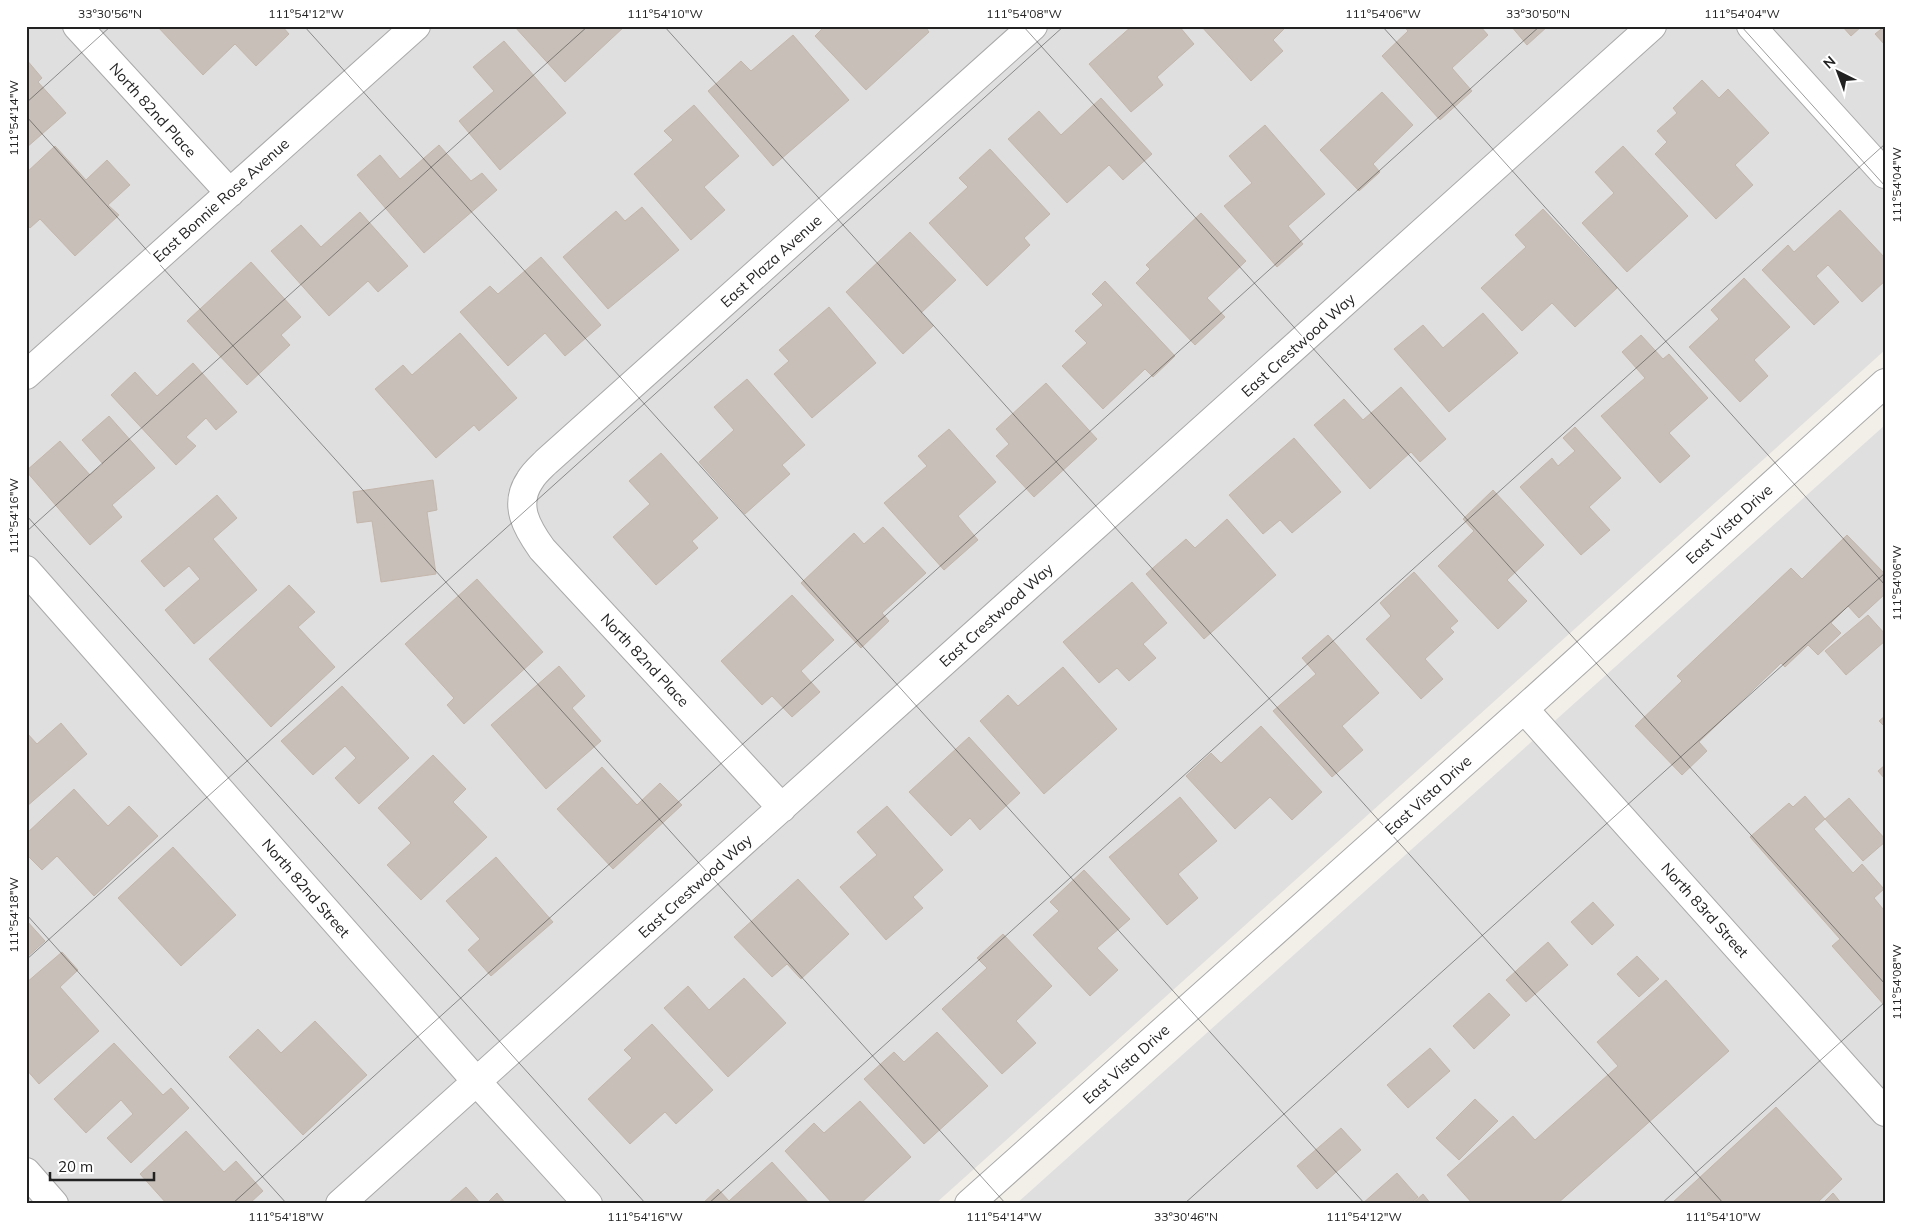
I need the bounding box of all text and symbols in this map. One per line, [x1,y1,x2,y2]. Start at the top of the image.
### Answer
text: 33°30'56"N [78,6,142,21]
text: 111°54'12"W [268,6,344,21]
text: 111°54'10"W [627,6,703,21]
text: 111°54'08"W [986,6,1062,21]
text: 111°54'06"W [1345,6,1421,21]
text: 33°30'50"N [1506,6,1570,21]
text: 111°54'04"W [1704,6,1780,21]
north arrow [1814,48,1864,98]
text: N [1819,52,1839,73]
street label: North 82nd Place [105,59,201,161]
text: 111°54'14"W [6,80,21,156]
street label: East Bonnie Rose Avenue [149,134,293,266]
text: 111°54'04"W [1889,147,1904,223]
street label: East Plaza Avenue [717,211,825,311]
street label: East Crestwood Way [1237,289,1359,401]
text: 111°54'16"W [6,478,21,554]
street label: East Vista Drive [1682,480,1776,568]
text: 111°54'06"W [1889,545,1904,621]
street label: East Crestwood Way [935,559,1057,671]
street label: North 82nd Place [597,609,693,711]
street label: East Vista Drive [1381,751,1475,839]
street label: East Crestwood Way [634,830,756,942]
street label: North 82nd Street [258,835,354,941]
street label: North 83rd Street [1657,859,1753,961]
text: 111°54'18"W [6,877,21,953]
text: 111°54'08"W [1889,944,1904,1020]
street label: East Vista Drive [1079,1020,1173,1108]
scale bar [50,1150,154,1182]
text: 20 m [58,1157,93,1176]
text: 111°54'18"W [248,1209,324,1224]
text: 111°54'16"W [607,1209,683,1224]
text: 111°54'14"W [966,1209,1042,1224]
text: 33°30'46"N [1154,1209,1218,1224]
text: 111°54'12"W [1326,1209,1402,1224]
text: 111°54'10"W [1685,1209,1761,1224]

